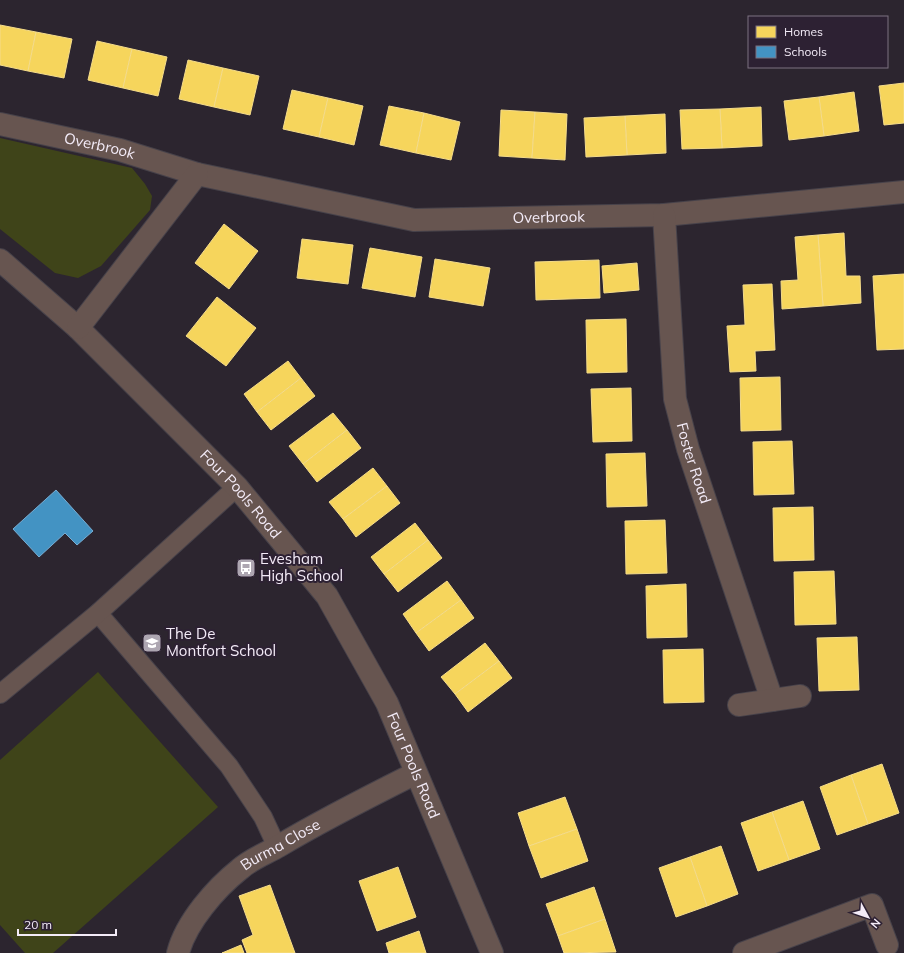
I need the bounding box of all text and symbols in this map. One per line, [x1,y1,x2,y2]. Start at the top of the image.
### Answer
legend [748,16,888,68]
text: Homes [784,24,823,39]
text: Schools [784,44,827,59]
street label: Overbrook [62,128,138,163]
street label: Overbrook [512,207,585,227]
street label: Foster Road [673,421,716,506]
street label: Four Pools Road [196,445,286,542]
place label: Evesham High School [260,549,343,585]
bus stop icon: Evesham High School [235,557,257,579]
place label: The De Montfort School [166,624,276,660]
school or university icon: The De Montfort School [141,632,163,654]
street label: Four Pools Road [383,709,444,821]
street label: Burma Close [236,814,323,874]
north arrow [848,897,888,937]
scale bar [18,911,116,937]
text: N [868,916,884,931]
text: 20 m [24,917,52,932]

